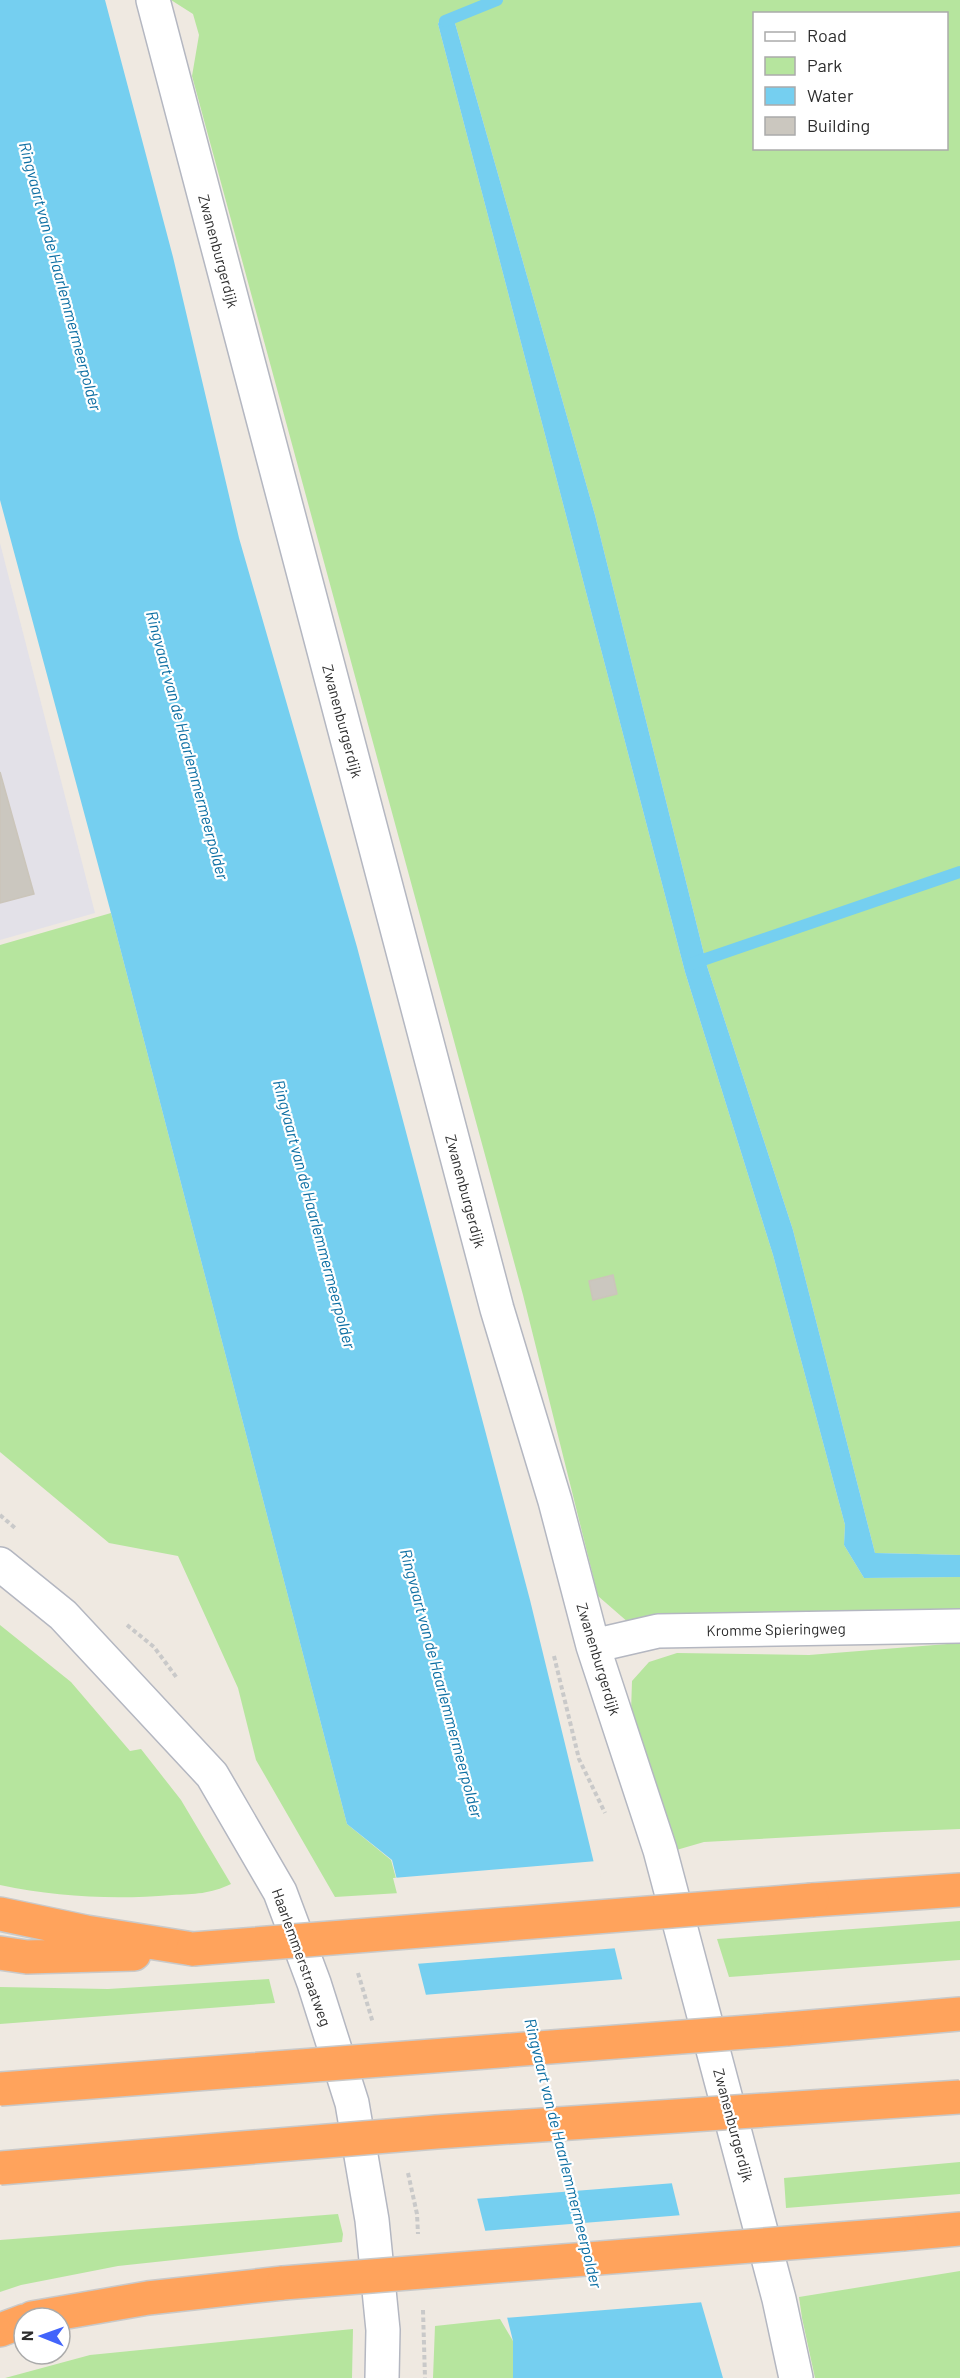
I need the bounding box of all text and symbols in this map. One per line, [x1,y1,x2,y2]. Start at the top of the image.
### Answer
legend [753,12,948,150]
text: Road [807,24,847,46]
text: Park [807,54,842,76]
text: Water [807,84,854,106]
text: Building [807,114,870,136]
water label: Ringvaart van de Haarlemmermeerpolder [16,140,106,414]
street label: Zwanenburgerdijk [195,192,243,310]
water label: Ringvaart van de Haarlemmermeerpolder [143,609,233,883]
street label: Zwanenburgerdijk [319,662,367,780]
water label: Ringvaart van de Haarlemmermeerpolder [270,1078,360,1352]
street label: Zwanenburgerdijk [442,1132,490,1250]
water label: Ringvaart van de Haarlemmermeerpolder [397,1547,487,1821]
street label: Zwanenburgerdijk [573,1601,625,1718]
street label: Kromme Spieringweg [706,1619,846,1639]
street label: Haarlemmerstraatweg [269,1886,335,2028]
water label: Ringvaart van de Haarlemmermeerpolder [521,2016,607,2291]
street label: Zwanenburgerdijk [710,2066,758,2184]
north arrow [12,2306,72,2366]
text: N [17,2330,36,2341]

